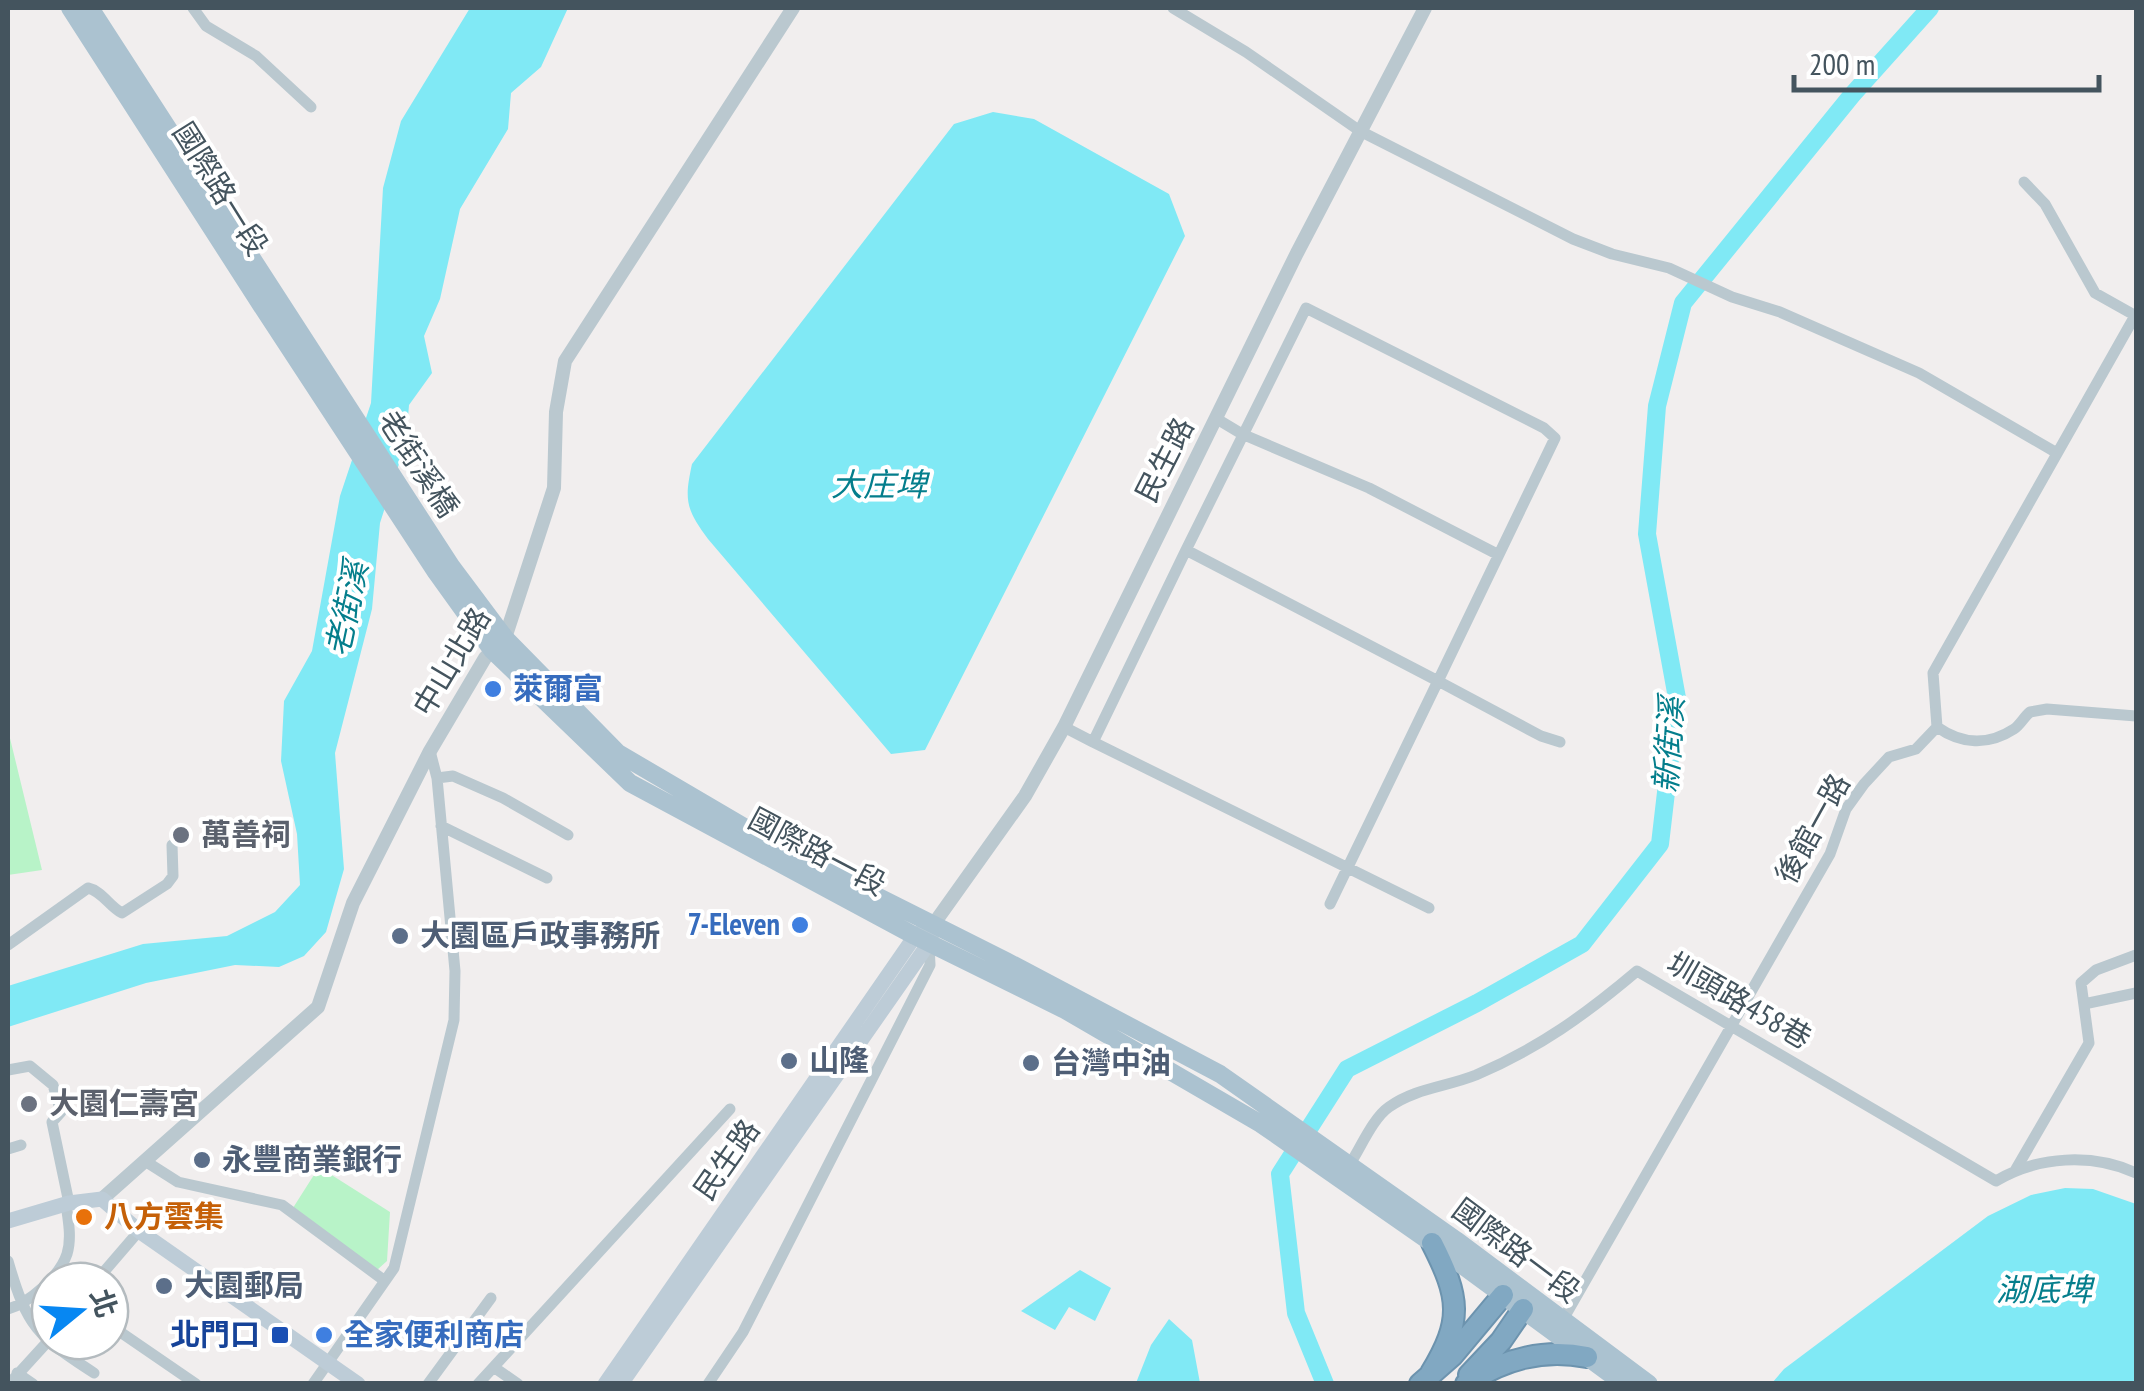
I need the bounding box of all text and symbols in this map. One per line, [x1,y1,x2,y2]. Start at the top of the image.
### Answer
scale bar [1794,30,2099,92]
text: 200 m [1809,44,1875,83]
street label: 國際路一段 [165,114,278,262]
street label: 老街溪橋 [370,402,468,524]
street label: 民生路 [1126,410,1201,508]
water label: 大庄埤 [831,463,931,505]
water label: 老街溪 [315,554,377,660]
street label: 中山北路 [403,600,498,723]
place label: 萊爾富 [513,668,603,707]
marker: 萊爾富 [482,678,504,700]
water label: 新街溪 [1644,692,1693,794]
street label: 後館一路 [1766,766,1858,890]
street label: 國際路一段 [742,798,893,903]
place label: 萬善祠 [201,814,291,853]
marker: 萬善祠 [170,824,192,846]
place label: 7-Eleven [687,904,780,943]
marker: 7-Eleven [789,914,811,936]
place label: 大園區戶政事務所 [420,915,660,954]
marker: 大園區戶政事務所 [389,925,411,947]
street label: 圳頭路458巷 [1661,943,1819,1057]
place label: 山隆 [809,1040,869,1079]
place label: 台灣中油 [1051,1042,1171,1081]
marker: 山隆 [778,1050,800,1072]
marker: 台灣中油 [1020,1052,1042,1074]
place label: 大園仁壽宮 [49,1083,199,1122]
marker: 大園仁壽宮 [18,1093,40,1115]
street label: 民生路 [684,1111,768,1207]
place label: 永豐商業銀行 [222,1139,402,1178]
marker: 永豐商業銀行 [191,1149,213,1171]
street label: 國際路一段 [1445,1189,1589,1311]
place label: 八方雲集 [104,1196,224,1235]
marker: 八方雲集 [73,1206,95,1228]
north arrow [30,1261,130,1361]
place label: 大園郵局 [184,1265,304,1304]
water label: 湖底埤 [1996,1268,2096,1310]
marker: 大園郵局 [153,1275,175,1297]
text: 北 [82,1284,126,1322]
place label: 北門口 [170,1314,260,1353]
place label: 全家便利商店 [344,1314,524,1353]
marker: 北門口 [269,1324,291,1346]
marker: 全家便利商店 [313,1324,335,1346]

